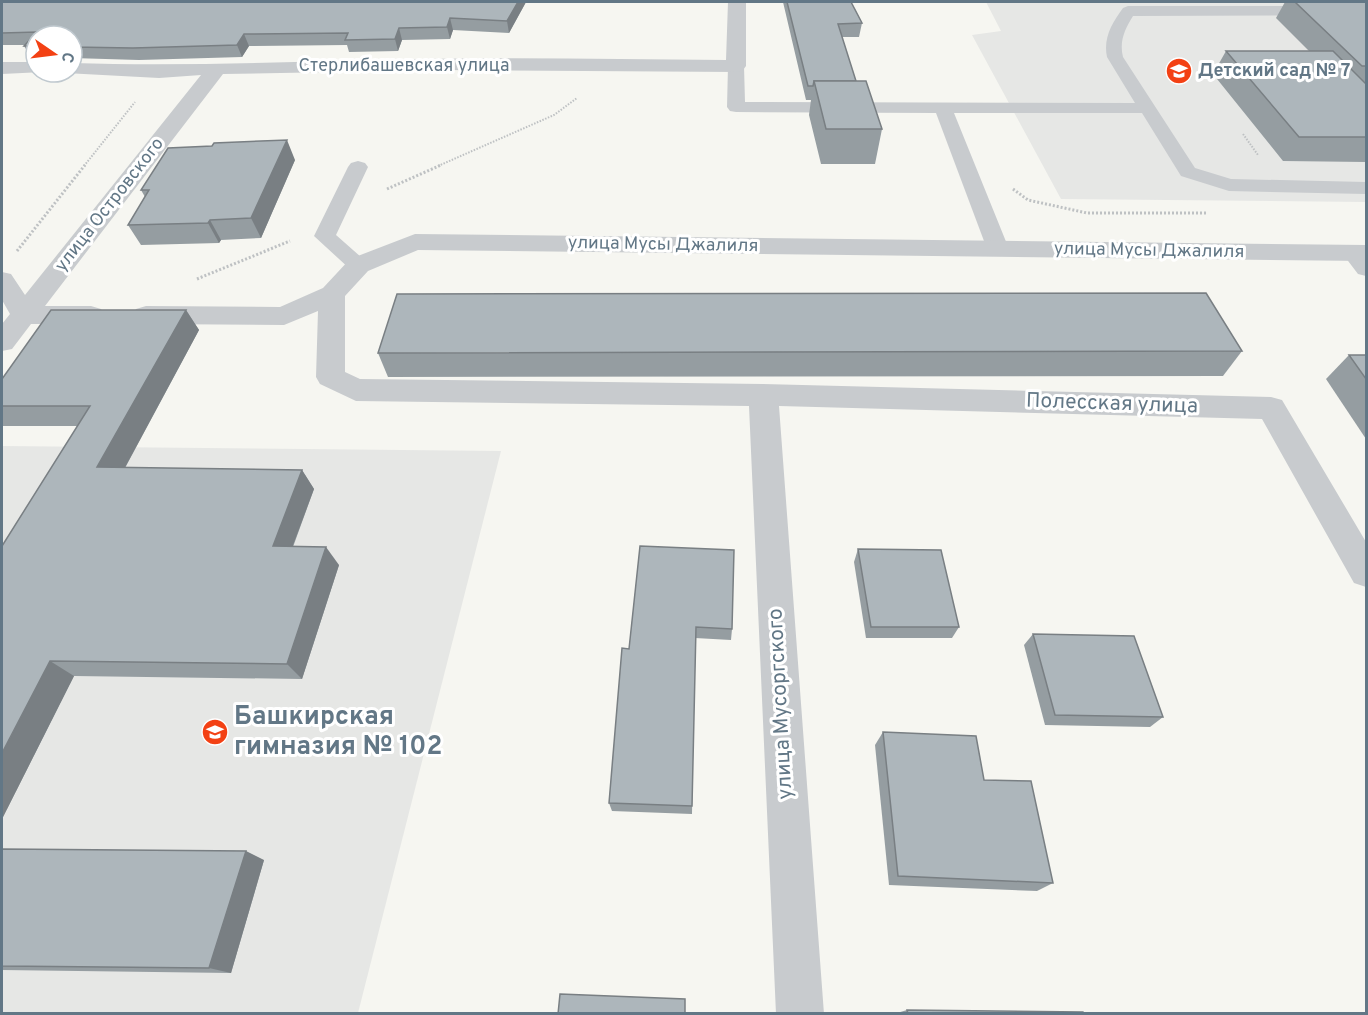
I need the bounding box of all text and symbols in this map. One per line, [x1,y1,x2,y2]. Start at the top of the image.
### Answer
north arrow [24,24,84,84]
text: С [56,50,78,65]
street label: Стерлибашевская улица [298,55,510,78]
school or university icon: Детский сад № 7 [1164,56,1194,86]
place label: Детский сад № 7 [1198,60,1351,83]
street label: улица Островского [50,133,170,277]
street label: улица Мусы Джалиля [568,232,758,258]
street label: улица Мусы Джалиля [1054,238,1244,264]
street label: Полесская улица [1026,388,1198,420]
street label: улица Мусоргского [763,608,799,800]
place label: Башкирская гимназия № 102 [234,701,442,764]
school or university icon: Башкирская гимназия № 102 [200,717,230,747]

